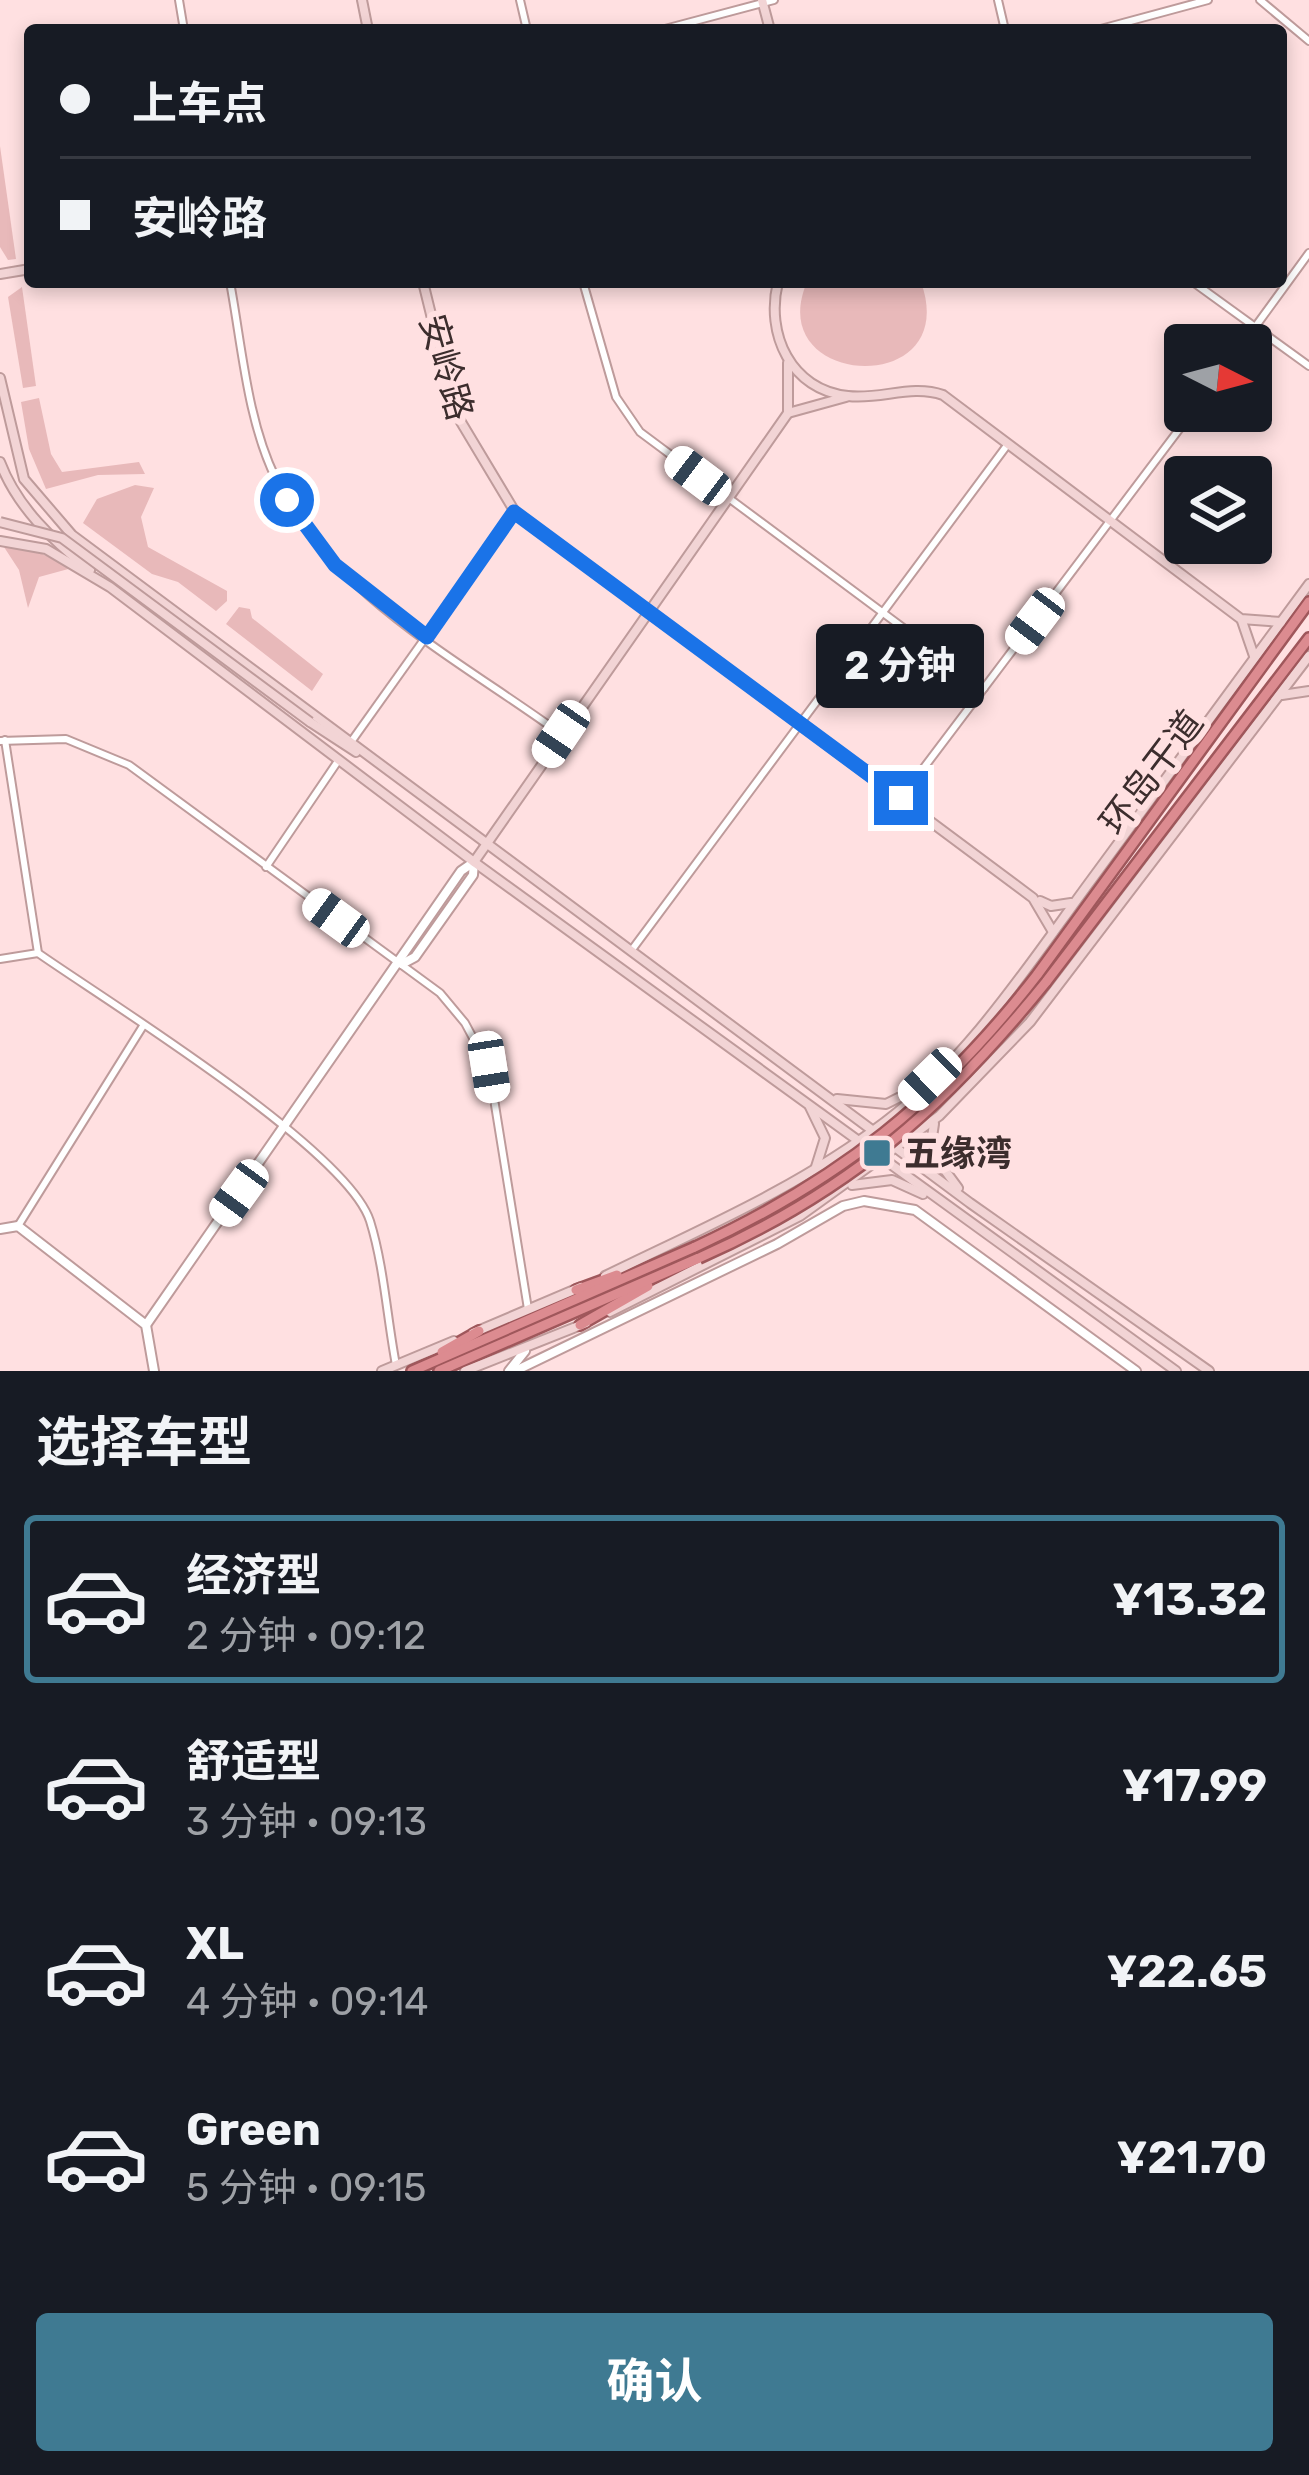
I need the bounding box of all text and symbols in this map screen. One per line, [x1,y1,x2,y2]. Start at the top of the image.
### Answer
text: 上车点 [132,77,267,130]
text: 安岭路 [132,192,267,245]
street label: 安岭路 [411,309,482,425]
north arrow [1164,324,1272,432]
map controls [1164,324,1272,564]
car [658,440,738,512]
button: layers [1164,456,1272,564]
route start [260,473,314,527]
car [999,581,1071,661]
callout: 2 分钟 [817,624,985,708]
text: 2 分钟 [844,643,956,689]
car [526,694,596,774]
street label: 环岛干道 [1091,702,1212,843]
route end [874,771,928,825]
car [296,882,376,954]
car [466,1029,512,1105]
car [892,1041,968,1117]
place label: 五缘湾 [904,1132,1012,1175]
marker: 五缘湾 [861,1137,893,1169]
car [203,1153,275,1233]
text: 选择车型 [36,1411,252,1475]
icon: car [42,1545,150,1653]
text: 经济型 [186,1549,321,1602]
text: ¥13.32 [1112,1573,1267,1626]
text: 2 分钟 · 09:12 [186,1613,426,1659]
icon: car [42,1731,150,1839]
text: 舒适型 [186,1735,321,1788]
text: ¥17.99 [1122,1759,1267,1812]
text: 3 分钟 · 09:13 [186,1799,427,1845]
icon: car [42,1917,150,2025]
text: XL [186,1917,244,1970]
text: ¥22.65 [1107,1945,1267,1998]
text: 4 分钟 · 09:14 [186,1979,429,2025]
icon: car [42,2103,150,2211]
text: Green [186,2103,321,2156]
text: ¥21.70 [1117,2131,1267,2184]
text: 5 分钟 · 09:15 [186,2165,426,2211]
button: 确认 [36,2313,1273,2451]

